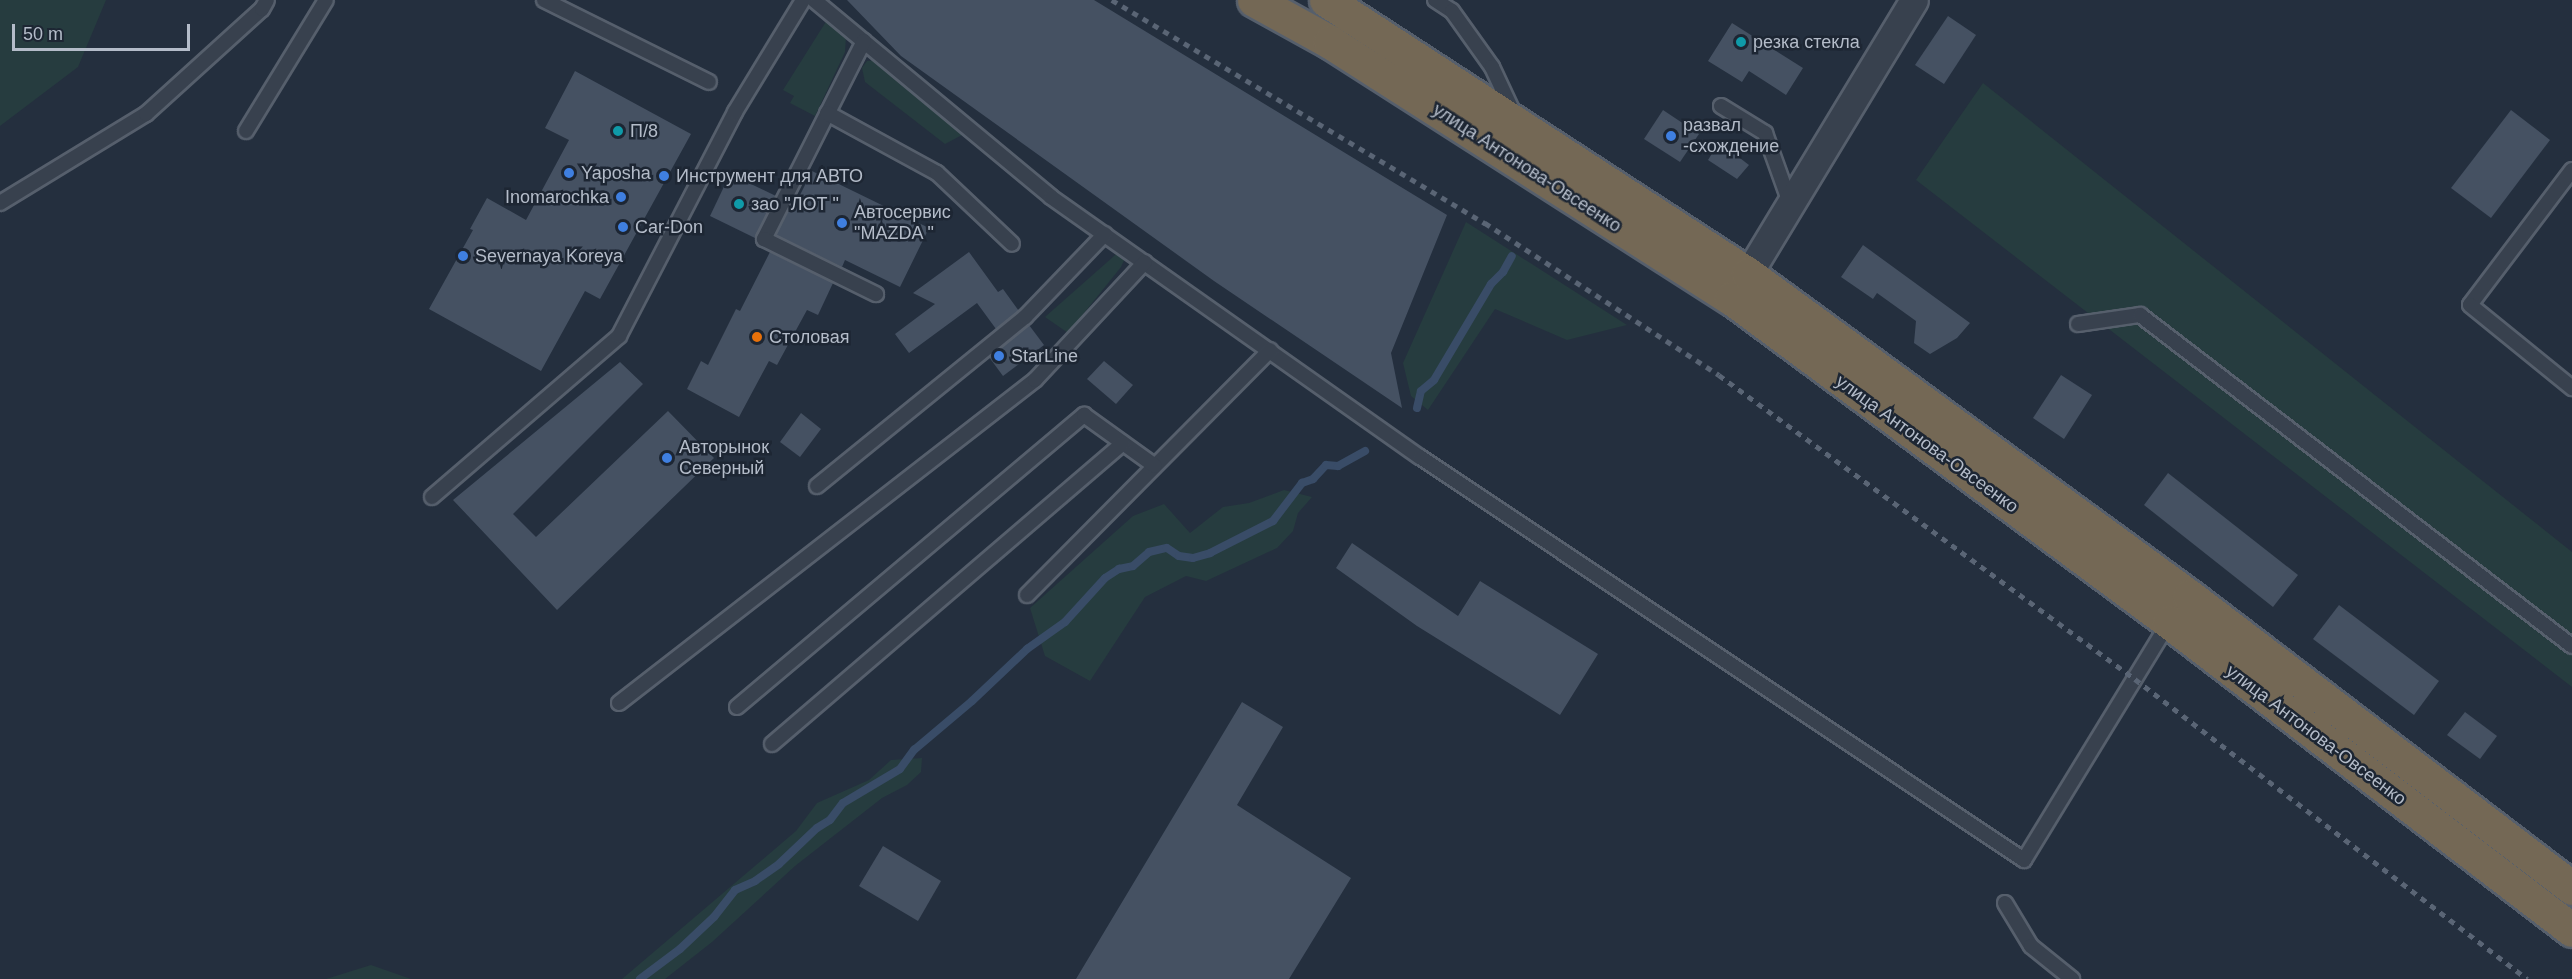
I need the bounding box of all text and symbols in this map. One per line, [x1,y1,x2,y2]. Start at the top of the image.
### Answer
scale bar [15,12,194,50]
text: 50 m [23,24,63,44]
place label: резка стекла [1753,31,1860,53]
marker: резка стекла [1734,35,1748,49]
street label: улица Антонова-Овсеенко [1429,99,1625,237]
place label: развал -схождение [1683,115,1779,158]
place label: П/8 [630,120,658,142]
marker: П/8 [611,124,625,138]
marker: развал -схождение [1664,129,1678,143]
place label: Yaposha [581,162,651,184]
place label: Инструмент для АВТО [676,165,863,187]
marker: Yaposha [562,166,576,180]
marker: Инструмент для АВТО [657,169,671,183]
place label: Inomarochka [505,186,609,208]
marker: Inomarochka [614,190,628,204]
place label: зао "ЛОТ " [751,193,839,215]
marker: зао "ЛОТ " [732,197,746,211]
place label: Автосервис "MAZDA " [854,202,951,244]
place label: Car-Don [635,216,703,238]
marker: Автосервис "MAZDA " [835,216,849,230]
marker: Car-Don [616,220,630,234]
place label: Severnaya Koreya [475,245,623,267]
marker: Severnaya Koreya [456,249,470,263]
place label: Столовая [769,326,849,348]
marker: Столовая [750,330,764,344]
place label: StarLine [1011,345,1078,367]
marker: StarLine [992,349,1006,363]
street label: улица Антонова-Овсеенко [1832,371,2022,517]
place label: Авторынок Северный [679,437,769,480]
marker: Авторынок Северный [660,451,674,465]
street label: улица Антонова-Овсеенко [2222,660,2410,810]

